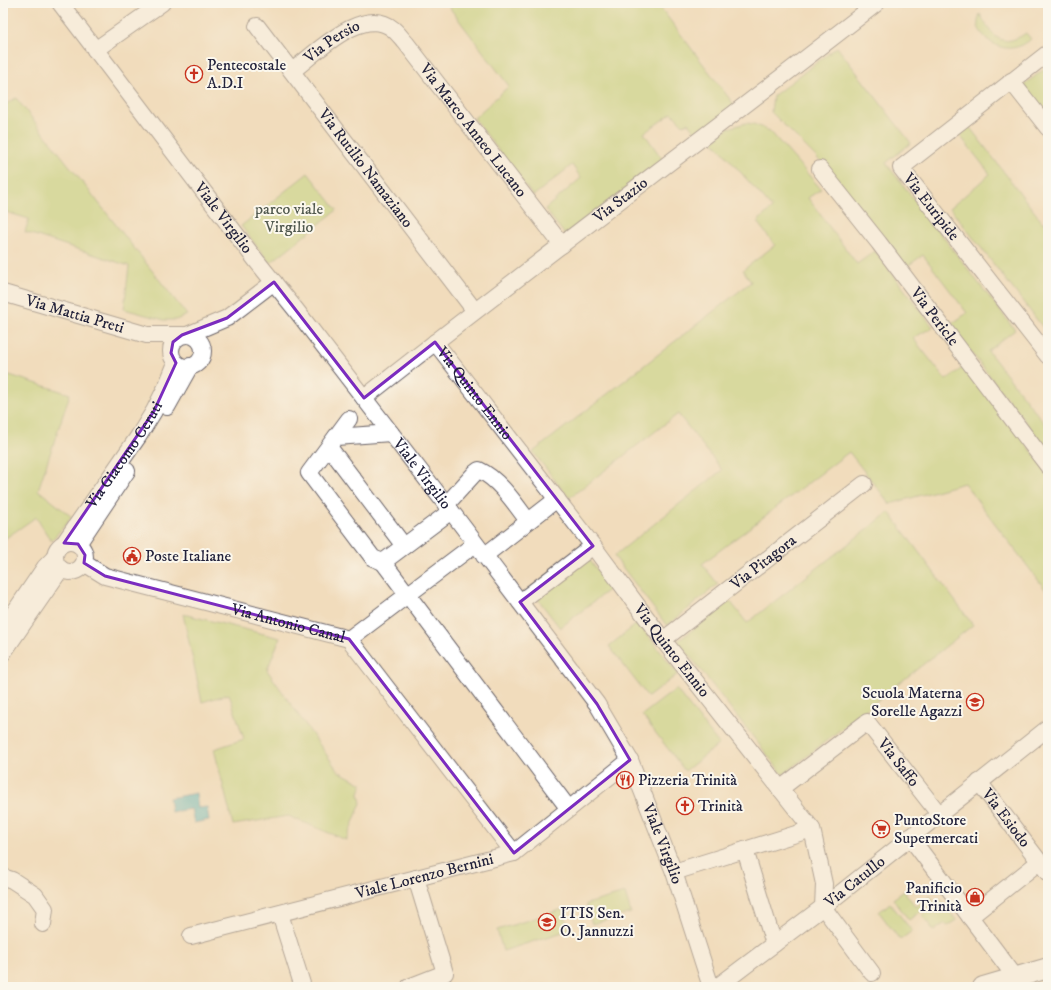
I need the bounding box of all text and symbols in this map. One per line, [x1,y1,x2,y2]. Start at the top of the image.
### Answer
street label: Via Persio [299,15,363,68]
place label: Pentecostale A.D.I [207,55,286,93]
street label: Via Marco Anneo Lucano [415,59,531,201]
church icon: Pentecostale A.D.I [184,64,204,84]
street label: Via Rutilio Namaziano [313,104,418,232]
street label: Via Euripide [898,168,964,245]
street label: Via Stazio [588,173,652,228]
street label: Viale Virgilio [189,177,257,258]
park label: parco viale Virgilio [254,199,323,237]
street label: Via Pericle [906,282,964,350]
street label: Via Mattia Preti [23,290,127,338]
street label: Via Quinto Ennio [432,342,517,444]
street label: Via Giacomo Ceruti [81,398,167,513]
street label: Viale Virgilio [388,433,456,513]
street label: Via Pitagora [726,530,800,595]
public building icon: Poste Italiane [122,546,142,566]
place label: Poste Italiane [145,546,232,566]
street label: Via Antonio Canal [228,599,348,648]
street label: Via Quinto Ennio [629,599,714,701]
place label: Scuola Materna Sorelle Agazzi [862,683,962,721]
school or university icon: Scuola Materna Sorelle Agazzi [965,692,985,712]
street label: Via Saffo [873,733,924,791]
restaurant icon: Pizzeria Trinità [615,770,635,790]
place label: Pizzeria Trinità [638,770,737,790]
street label: Via Esiodo [977,784,1035,851]
church icon: Trinità [675,796,695,816]
place label: Trinità [698,796,743,816]
street label: Viale Virgilio [638,800,687,887]
place label: PuntoStore Supermercati [894,810,978,848]
supermarket icon: PuntoStore Supermercati [871,819,891,839]
street label: Viale Lorenzo Bernini [352,849,496,904]
street label: Via Catullo [820,851,889,913]
place label: Panificio Trinità [906,878,962,916]
shop icon: Panificio Trinità [965,887,985,907]
place label: ITIS Sen. O. Jannuzzi [560,903,634,941]
school or university icon: ITIS Sen. O. Jannuzzi [537,912,557,932]

